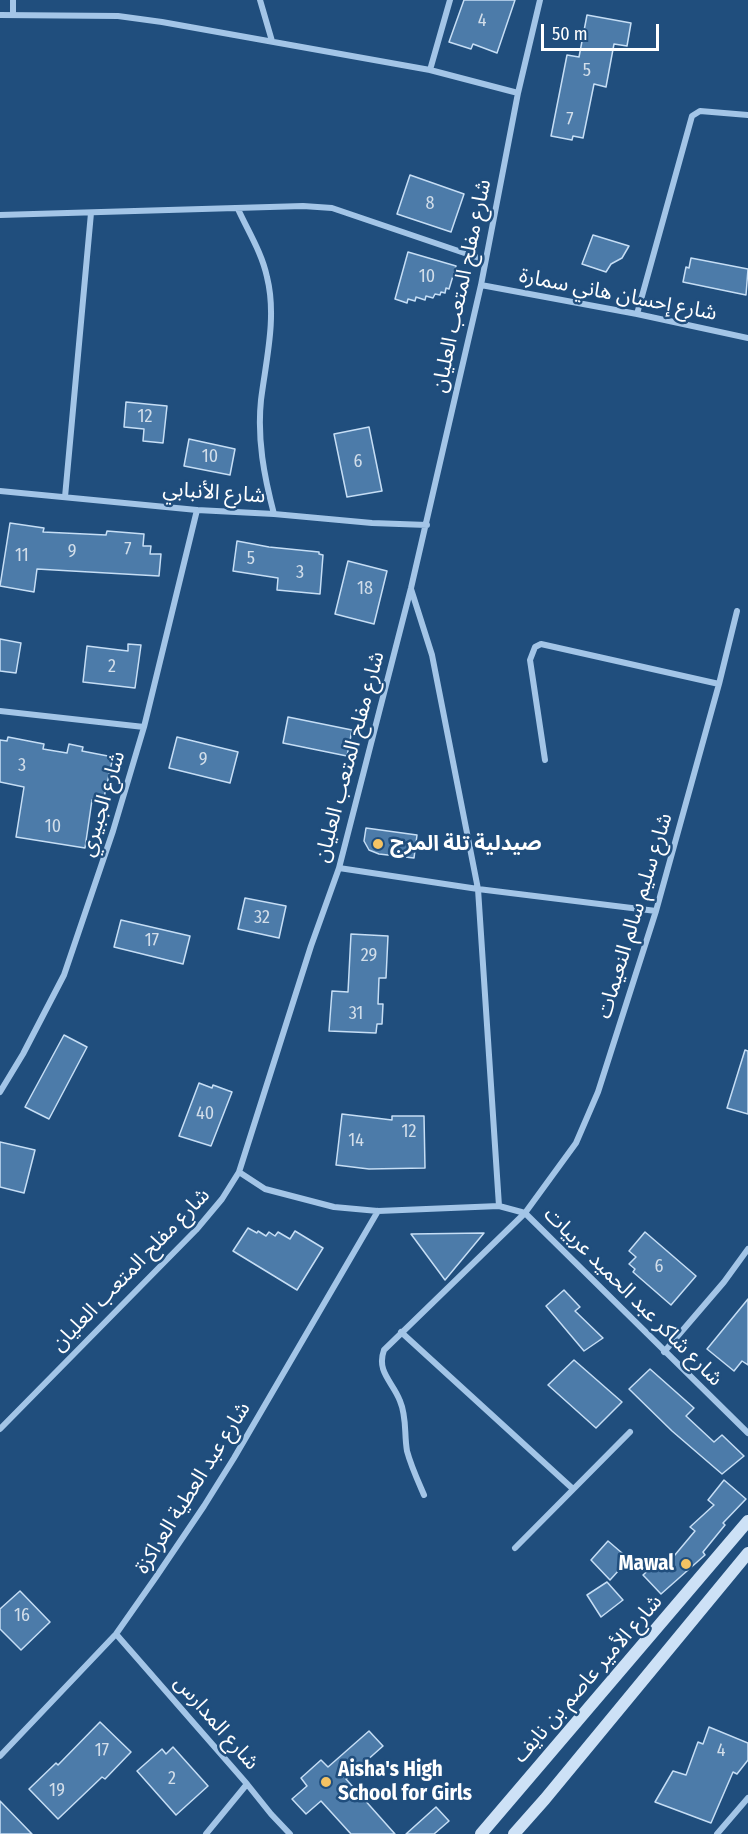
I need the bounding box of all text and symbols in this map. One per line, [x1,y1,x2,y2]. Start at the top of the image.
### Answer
house number: 4 [478,10,486,32]
scale bar [544,12,662,50]
text: 50 m [552,23,588,45]
house number: 5 [583,60,591,82]
house number: 7 [566,109,574,131]
street label: شارع مفلح المتعب العليان [427,177,497,395]
house number: 8 [426,193,434,215]
street label: شارع إحسان هاني سمارة [517,263,719,327]
house number: 10 [419,266,435,288]
house number: 12 [138,406,152,428]
house number: 10 [202,446,218,468]
house number: 6 [354,451,362,473]
street label: شارع الأنبابي [162,477,266,509]
house number: 7 [124,539,132,561]
house number: 9 [68,541,76,563]
house number: 11 [15,545,29,567]
house number: 5 [247,548,255,570]
house number: 3 [296,562,304,584]
house number: 18 [357,578,373,600]
street label: شارع مفلح المتعب العليان [310,649,390,865]
house number: 2 [108,656,116,678]
street label: شارع الجبيري [75,748,131,860]
house number: 9 [199,749,207,771]
house number: 3 [18,755,26,777]
street label: شارع سليم سالم النعيمات [592,810,678,1022]
house number: 10 [45,816,61,838]
place label: صيدلية تلة المرج [390,831,542,857]
marker: صيدلية تلة المرج [371,837,385,851]
house number: 32 [254,907,270,929]
house number: 17 [145,930,159,952]
house number: 29 [361,945,377,967]
house number: 31 [349,1003,363,1025]
house number: 40 [196,1103,214,1125]
house number: 12 [402,1121,416,1143]
house number: 14 [348,1130,364,1152]
street label: شارع مفلح المتعب العليان [46,1183,216,1357]
street label: شارع شاكر عبد الحميد عربيات [538,1202,728,1392]
house number: 6 [655,1256,663,1278]
street label: شارع عبد العطية العراكزة [130,1397,256,1579]
place label: Mawal [618,1551,674,1577]
marker: Mawal [679,1557,693,1571]
street label: شارع الأمير عاصم بن نايف [508,1590,668,1768]
house number: 16 [14,1605,30,1627]
street label: شارع المدارس [168,1671,264,1775]
house number: 17 [95,1740,109,1762]
house number: 4 [717,1740,725,1762]
place label: Aisha's High School for Girls [338,1757,472,1807]
house number: 2 [168,1768,176,1790]
marker: Aisha's High School for Girls [319,1775,333,1789]
house number: 19 [49,1780,65,1802]

